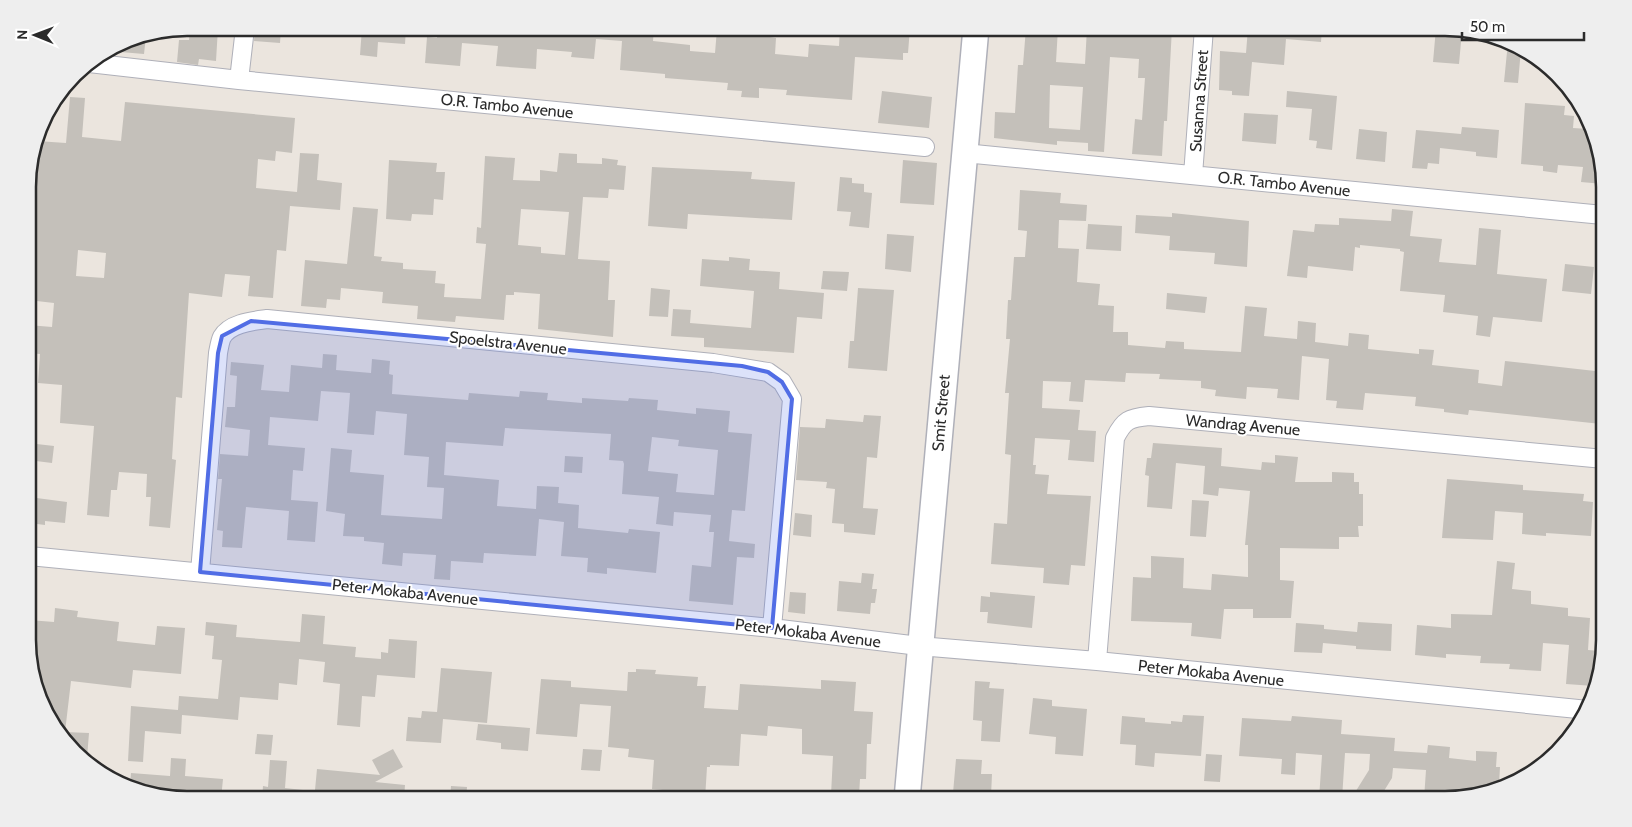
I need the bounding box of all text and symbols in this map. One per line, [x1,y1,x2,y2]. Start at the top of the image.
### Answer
north arrow [10,10,60,60]
scale bar [1462,10,1584,42]
text: 50 m [1470,18,1505,36]
text: N [13,30,31,40]
street label: Susanna Street [1186,49,1212,153]
street label: O.R. Tambo Avenue [440,90,574,122]
street label: O.R. Tambo Avenue [1217,168,1351,200]
street label: Spoelstra Avenue [448,327,568,359]
street label: Smit Street [928,373,954,452]
street label: Wandrag Avenue [1185,411,1301,439]
street label: Peter Mokaba Avenue [331,575,479,609]
street label: Peter Mokaba Avenue [734,615,882,651]
street label: Peter Mokaba Avenue [1137,656,1285,690]

